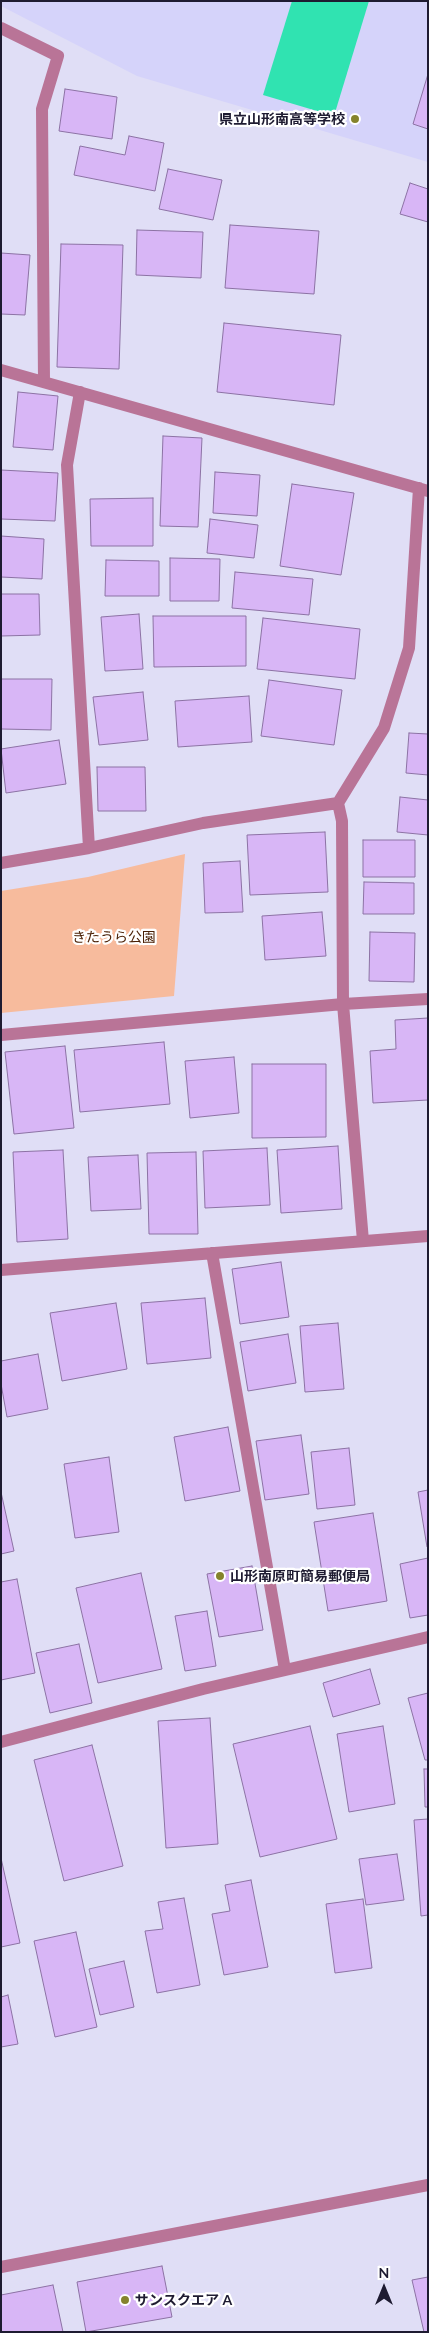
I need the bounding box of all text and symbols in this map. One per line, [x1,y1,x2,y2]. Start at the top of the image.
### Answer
place label: 県立山形南高等学校 [219,111,345,127]
marker: 県立山形南高等学校 [349,113,361,125]
park label: きたうら公園 [72,929,156,945]
place label: 山形南原町簡易郵便局 [230,1568,370,1584]
marker: 山形南原町簡易郵便局 [214,1570,226,1582]
north arrow [359,2263,409,2313]
text: N [379,2264,389,2281]
place label: サンスクエア A [135,2292,232,2308]
marker: サンスクエア A [119,2294,131,2306]

